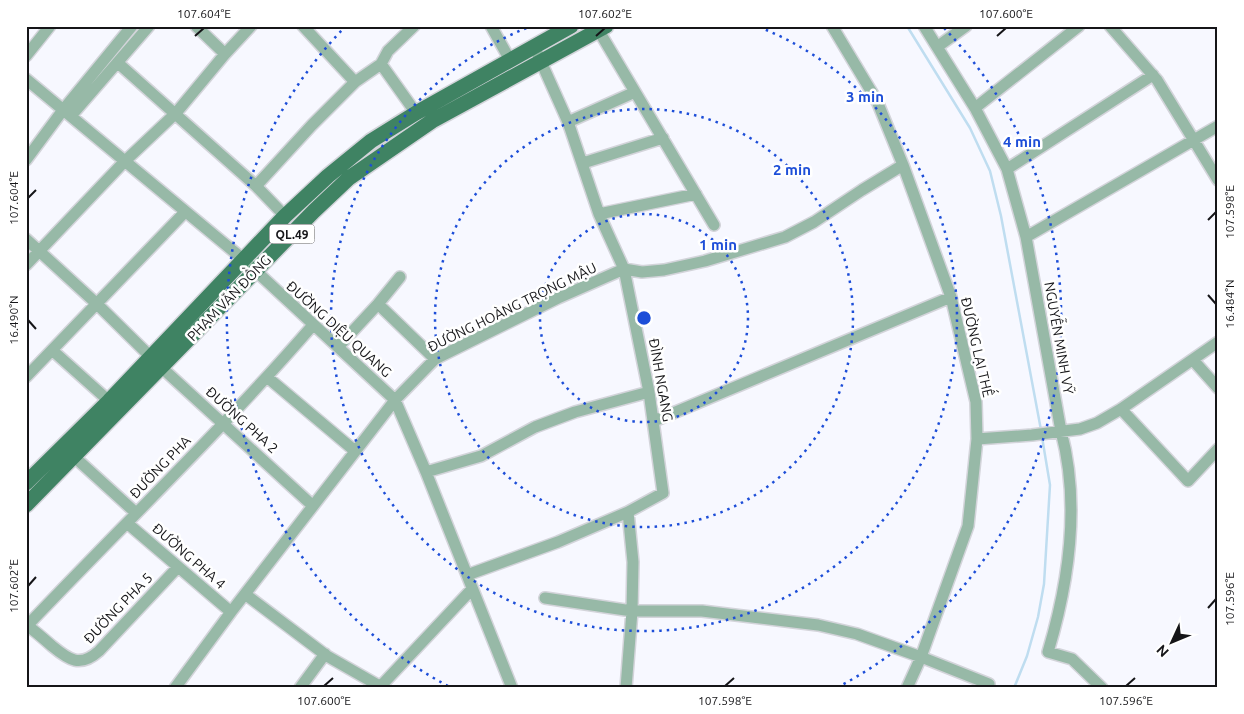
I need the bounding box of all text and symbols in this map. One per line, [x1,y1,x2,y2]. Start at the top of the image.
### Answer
text: 107.604°E [177,7,231,20]
text: 107.602°E [578,7,632,20]
text: 107.600°E [979,7,1033,20]
text: 3 min [846,88,884,105]
text: 4 min [1003,133,1041,150]
text: 2 min [773,161,811,178]
text: 107.604°E [7,171,20,225]
text: 107.598°E [1223,185,1236,239]
road number: QL.49 [270,224,314,243]
text: 1 min [699,236,737,253]
street label: PHẠM VĂN ĐỒNG [181,248,274,344]
street label: ĐƯỜNG HOÀNG TRỌNG MẬU [424,258,599,355]
street label: ĐƯỜNG DIỆU QUANG [283,276,396,380]
text: 16.484°N [1223,279,1236,329]
street label: NGUYỄN MINH VỸ [1041,280,1081,396]
street label: ĐƯỜNG LẠI THẾ [958,294,1001,399]
text: 16.490°N [7,295,20,345]
centre of rings [635,309,653,327]
street label: ĐÌNH NGANG [646,337,677,423]
street label: ĐƯỜNG PHA 2 [203,382,282,457]
street label: ĐƯỜNG PHA [125,431,194,501]
street label: ĐƯỜNG PHA 4 [149,519,230,592]
text: 107.602°E [7,559,20,613]
street label: ĐƯỜNG PHA 5 [79,569,156,646]
text: 107.596°E [1223,572,1236,626]
north arrow [1146,616,1196,666]
text: N [1153,642,1172,660]
text: 107.600°E [297,694,351,707]
text: 107.598°E [698,694,752,707]
text: 107.596°E [1099,694,1153,707]

